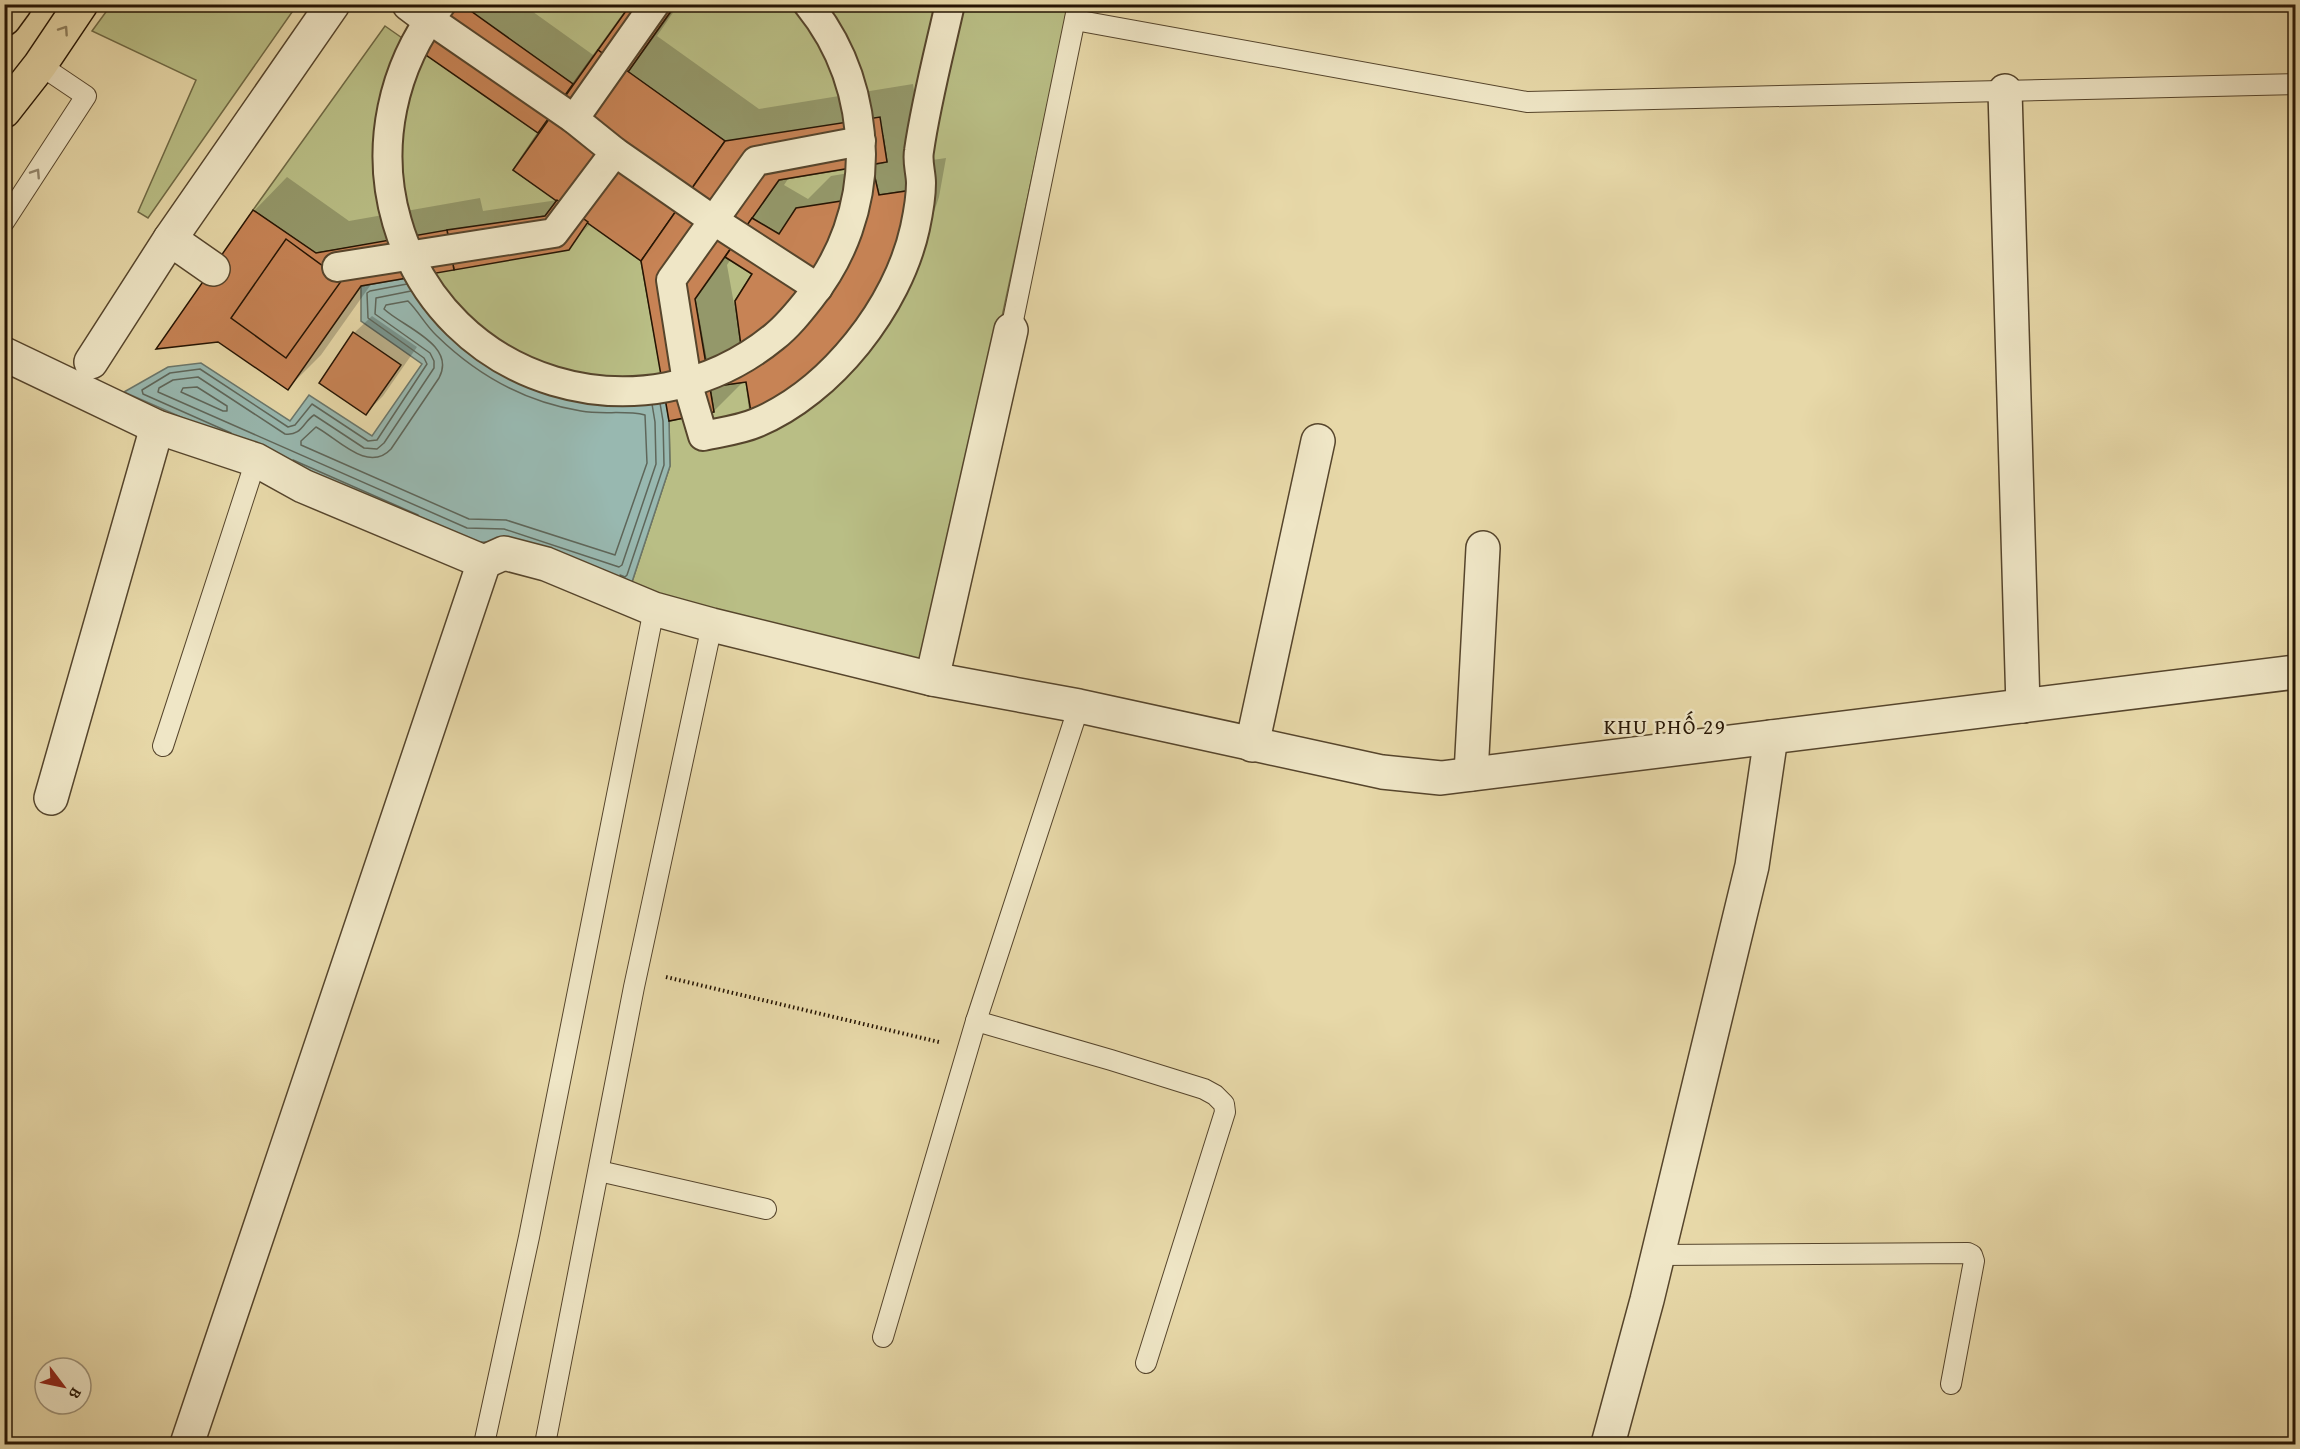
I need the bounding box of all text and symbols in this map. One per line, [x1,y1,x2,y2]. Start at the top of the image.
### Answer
one-way arrow [57,26,68,37]
one-way arrow [29,169,41,179]
district label: KHU PHỐ 29 [1604,711,1726,742]
north arrow [33,1356,93,1416]
text: B [63,1383,89,1405]

